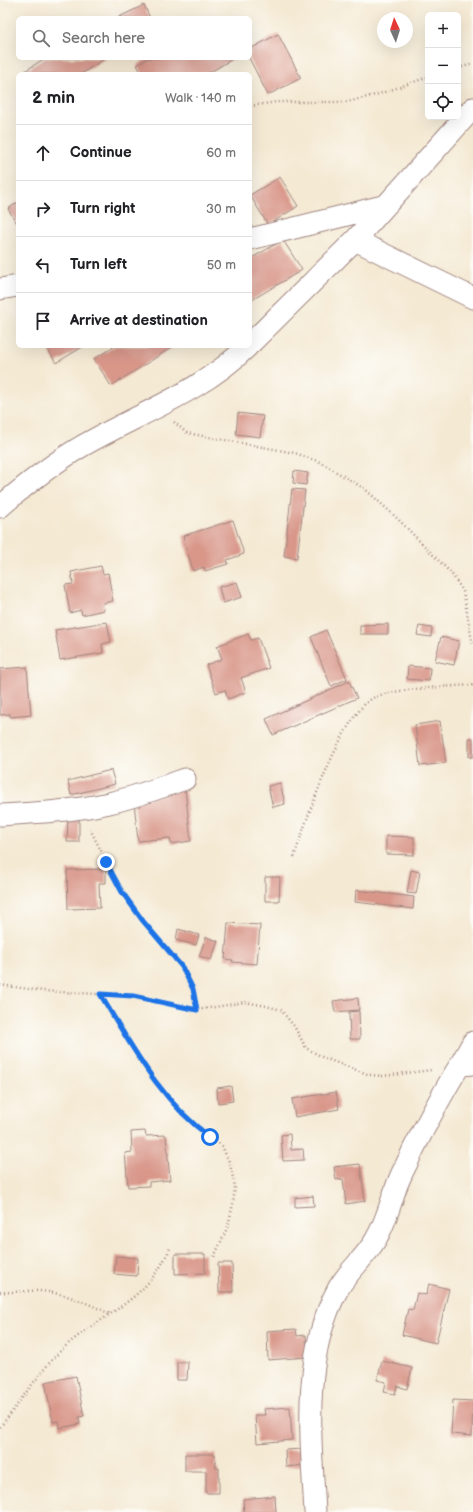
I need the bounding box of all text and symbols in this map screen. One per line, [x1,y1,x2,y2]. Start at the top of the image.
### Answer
north arrow [377,12,413,48]
map controls [425,12,461,120]
button: + [425,12,461,48]
search box [16,16,252,60]
icon: search [30,27,52,49]
text: Search here [62,29,145,48]
button: − [425,48,461,84]
button: locate [425,84,461,120]
text: 2 min [32,88,75,108]
text: Walk · 140 m [165,90,236,106]
icon: ahead [32,142,54,164]
text: Continue [70,143,132,162]
text: 60 m [206,145,236,161]
icon: right [32,198,54,220]
text: Turn right [70,199,135,218]
text: 30 m [206,201,236,217]
icon: left [32,254,54,276]
text: Turn left [70,255,127,274]
text: 50 m [207,257,236,273]
icon: arrive [32,310,54,332]
text: Arrive at destination [70,311,208,330]
route end [97,853,115,871]
route start [201,1128,219,1146]

